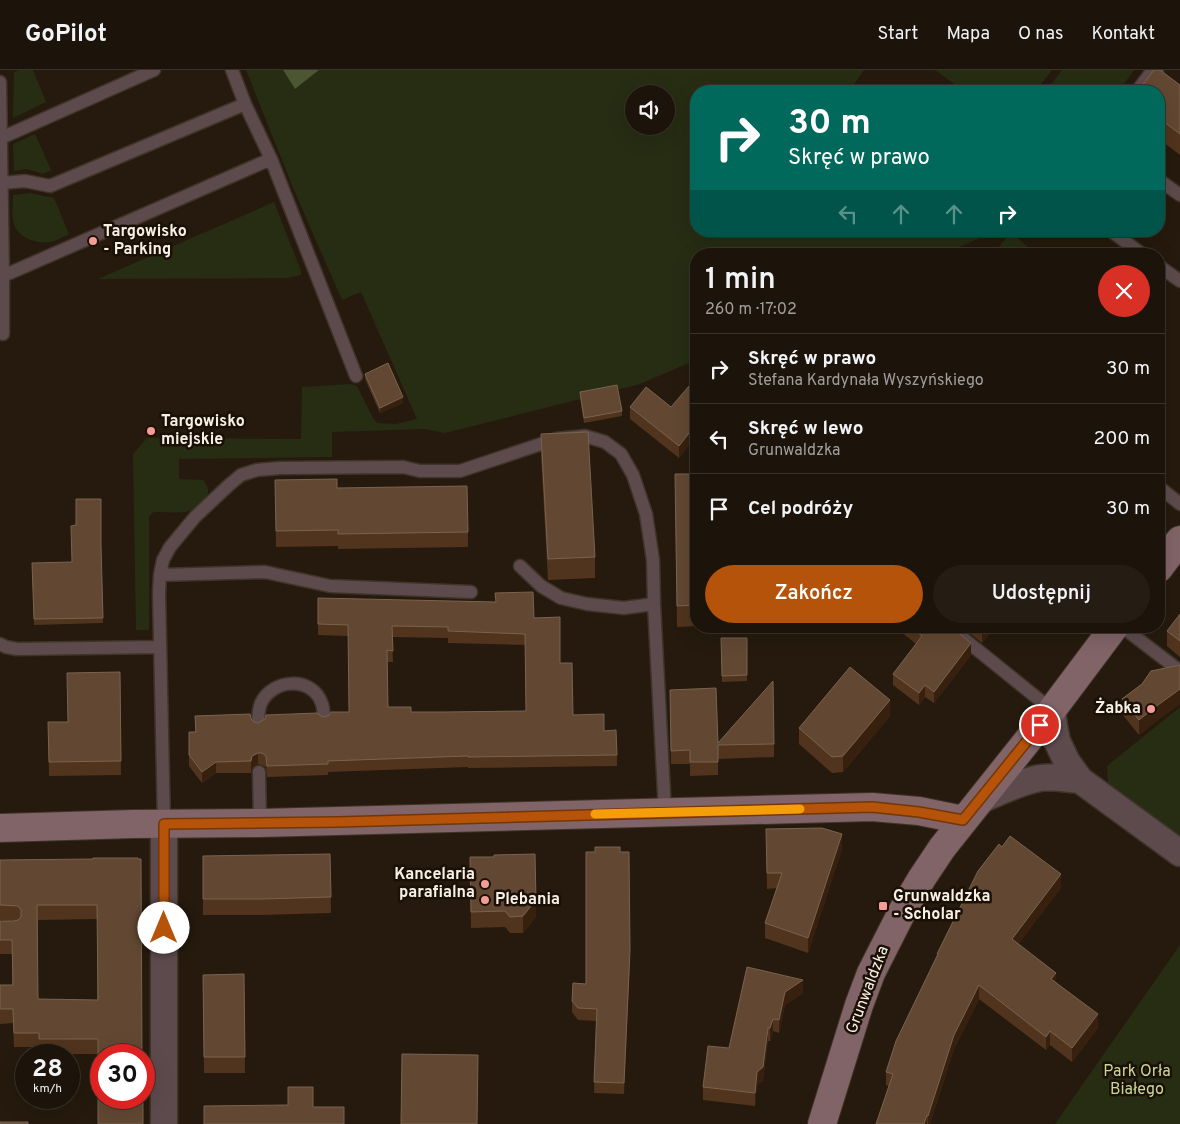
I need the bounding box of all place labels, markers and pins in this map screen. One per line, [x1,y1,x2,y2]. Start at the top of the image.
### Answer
place label: Targowisko - Parking [103,222,187,260]
marker: Targowisko - Parking [87,235,99,247]
place label: Targowisko miejskie [161,412,245,450]
marker: Targowisko miejskie [145,425,157,437]
place label: Żabka [1095,697,1141,719]
marker: Żabka [1145,703,1157,715]
pin [1019,704,1061,746]
place label: Kancelaria parafialna [394,865,475,903]
marker: Kancelaria parafialna [479,878,491,890]
place label: Grunwaldzka - Scholar [893,887,990,925]
place label: Plebania [495,890,560,910]
marker: Plebania [479,894,491,906]
marker: Grunwaldzka - Scholar [877,900,889,912]

